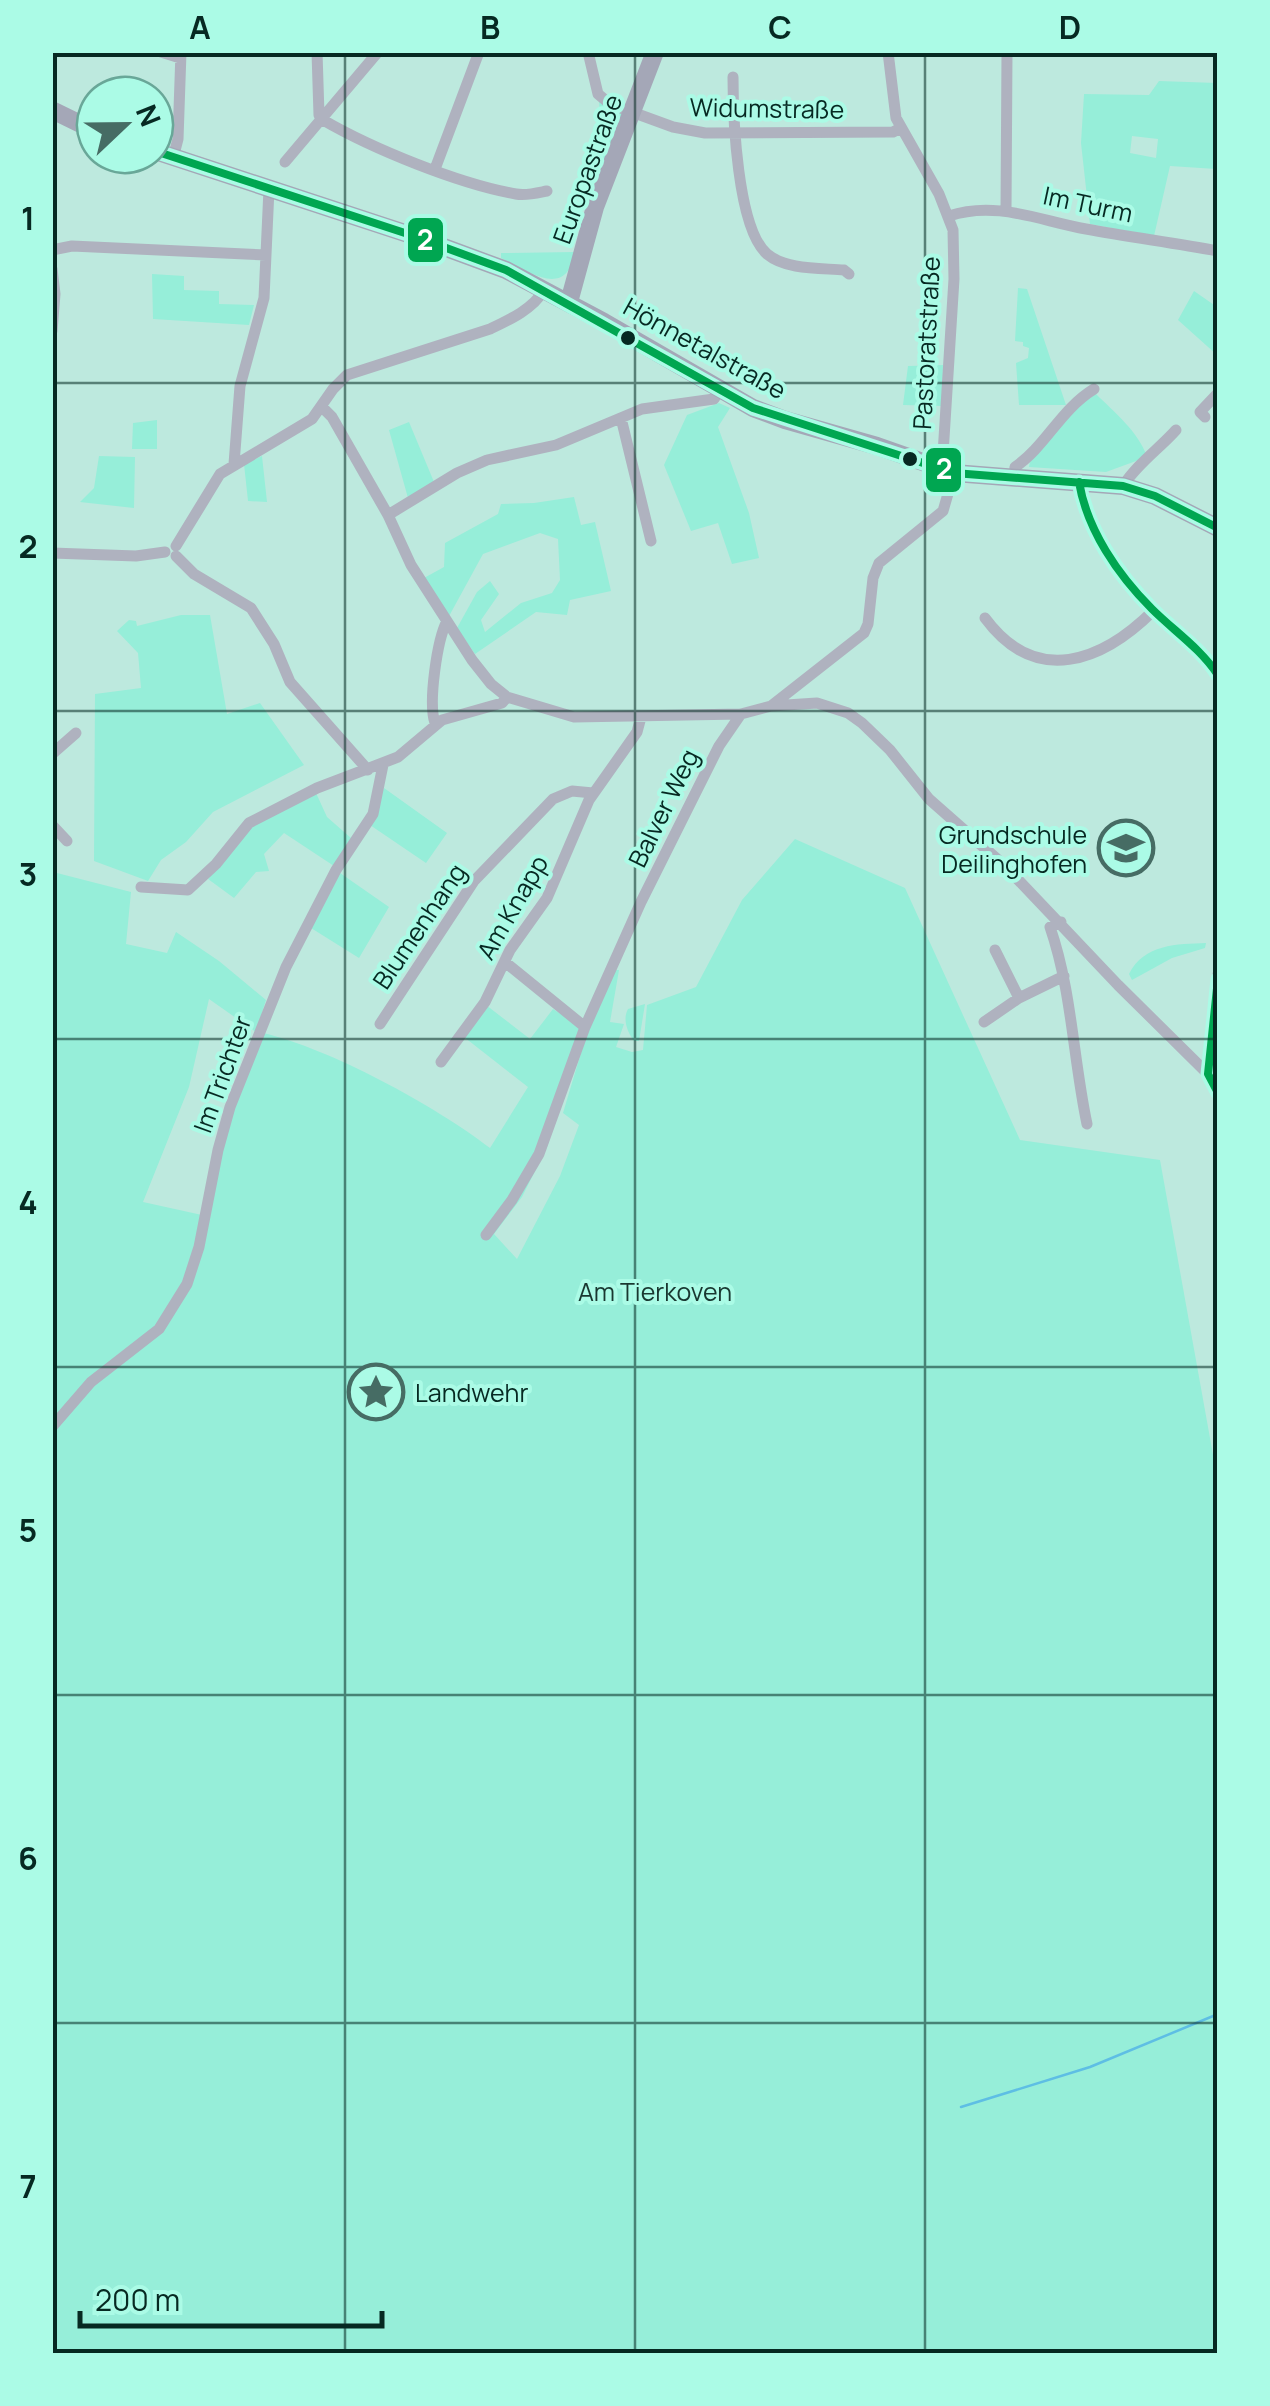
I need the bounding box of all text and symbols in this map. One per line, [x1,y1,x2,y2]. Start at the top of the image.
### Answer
text: A [189,5,211,49]
text: B [480,5,500,49]
text: C [768,5,792,49]
text: D [1059,5,1081,49]
north arrow [75,75,175,175]
street label: Widumstraße [689,89,845,127]
street label: Europastraße [544,90,630,248]
text: N [128,99,170,132]
street label: Im Turm [1040,177,1136,231]
text: 1 [21,196,35,240]
line badge: 2 [406,216,445,264]
text: 2 [417,220,433,258]
street label: Pastoratstraße [904,256,948,430]
street label: Hönnetalstraße [617,289,793,407]
unlabelled marker [618,328,638,348]
line badge: 2 [924,446,963,494]
unlabelled marker [900,449,920,469]
text: 2 [936,449,952,487]
text: 2 [18,524,38,568]
street label: Balver Weg [619,743,707,873]
place label: Grundschule Deilinghofen [939,817,1087,881]
school or university icon: Grundschule Deilinghofen [1096,818,1156,878]
street label: Am Knapp [468,848,556,966]
text: 3 [19,852,37,896]
street label: Blumenhang [364,856,474,996]
street label: Im Trichter [185,1011,259,1137]
text: 4 [18,1180,38,1224]
park label: Am Tierkoven [578,1274,732,1309]
place icon: Landwehr [346,1362,406,1422]
place label: Landwehr [415,1375,528,1410]
text: 5 [19,1508,37,1552]
text: 6 [18,1836,38,1880]
text: 7 [19,2164,37,2208]
scale bar [80,2266,382,2328]
text: 200 m [95,2279,180,2320]

